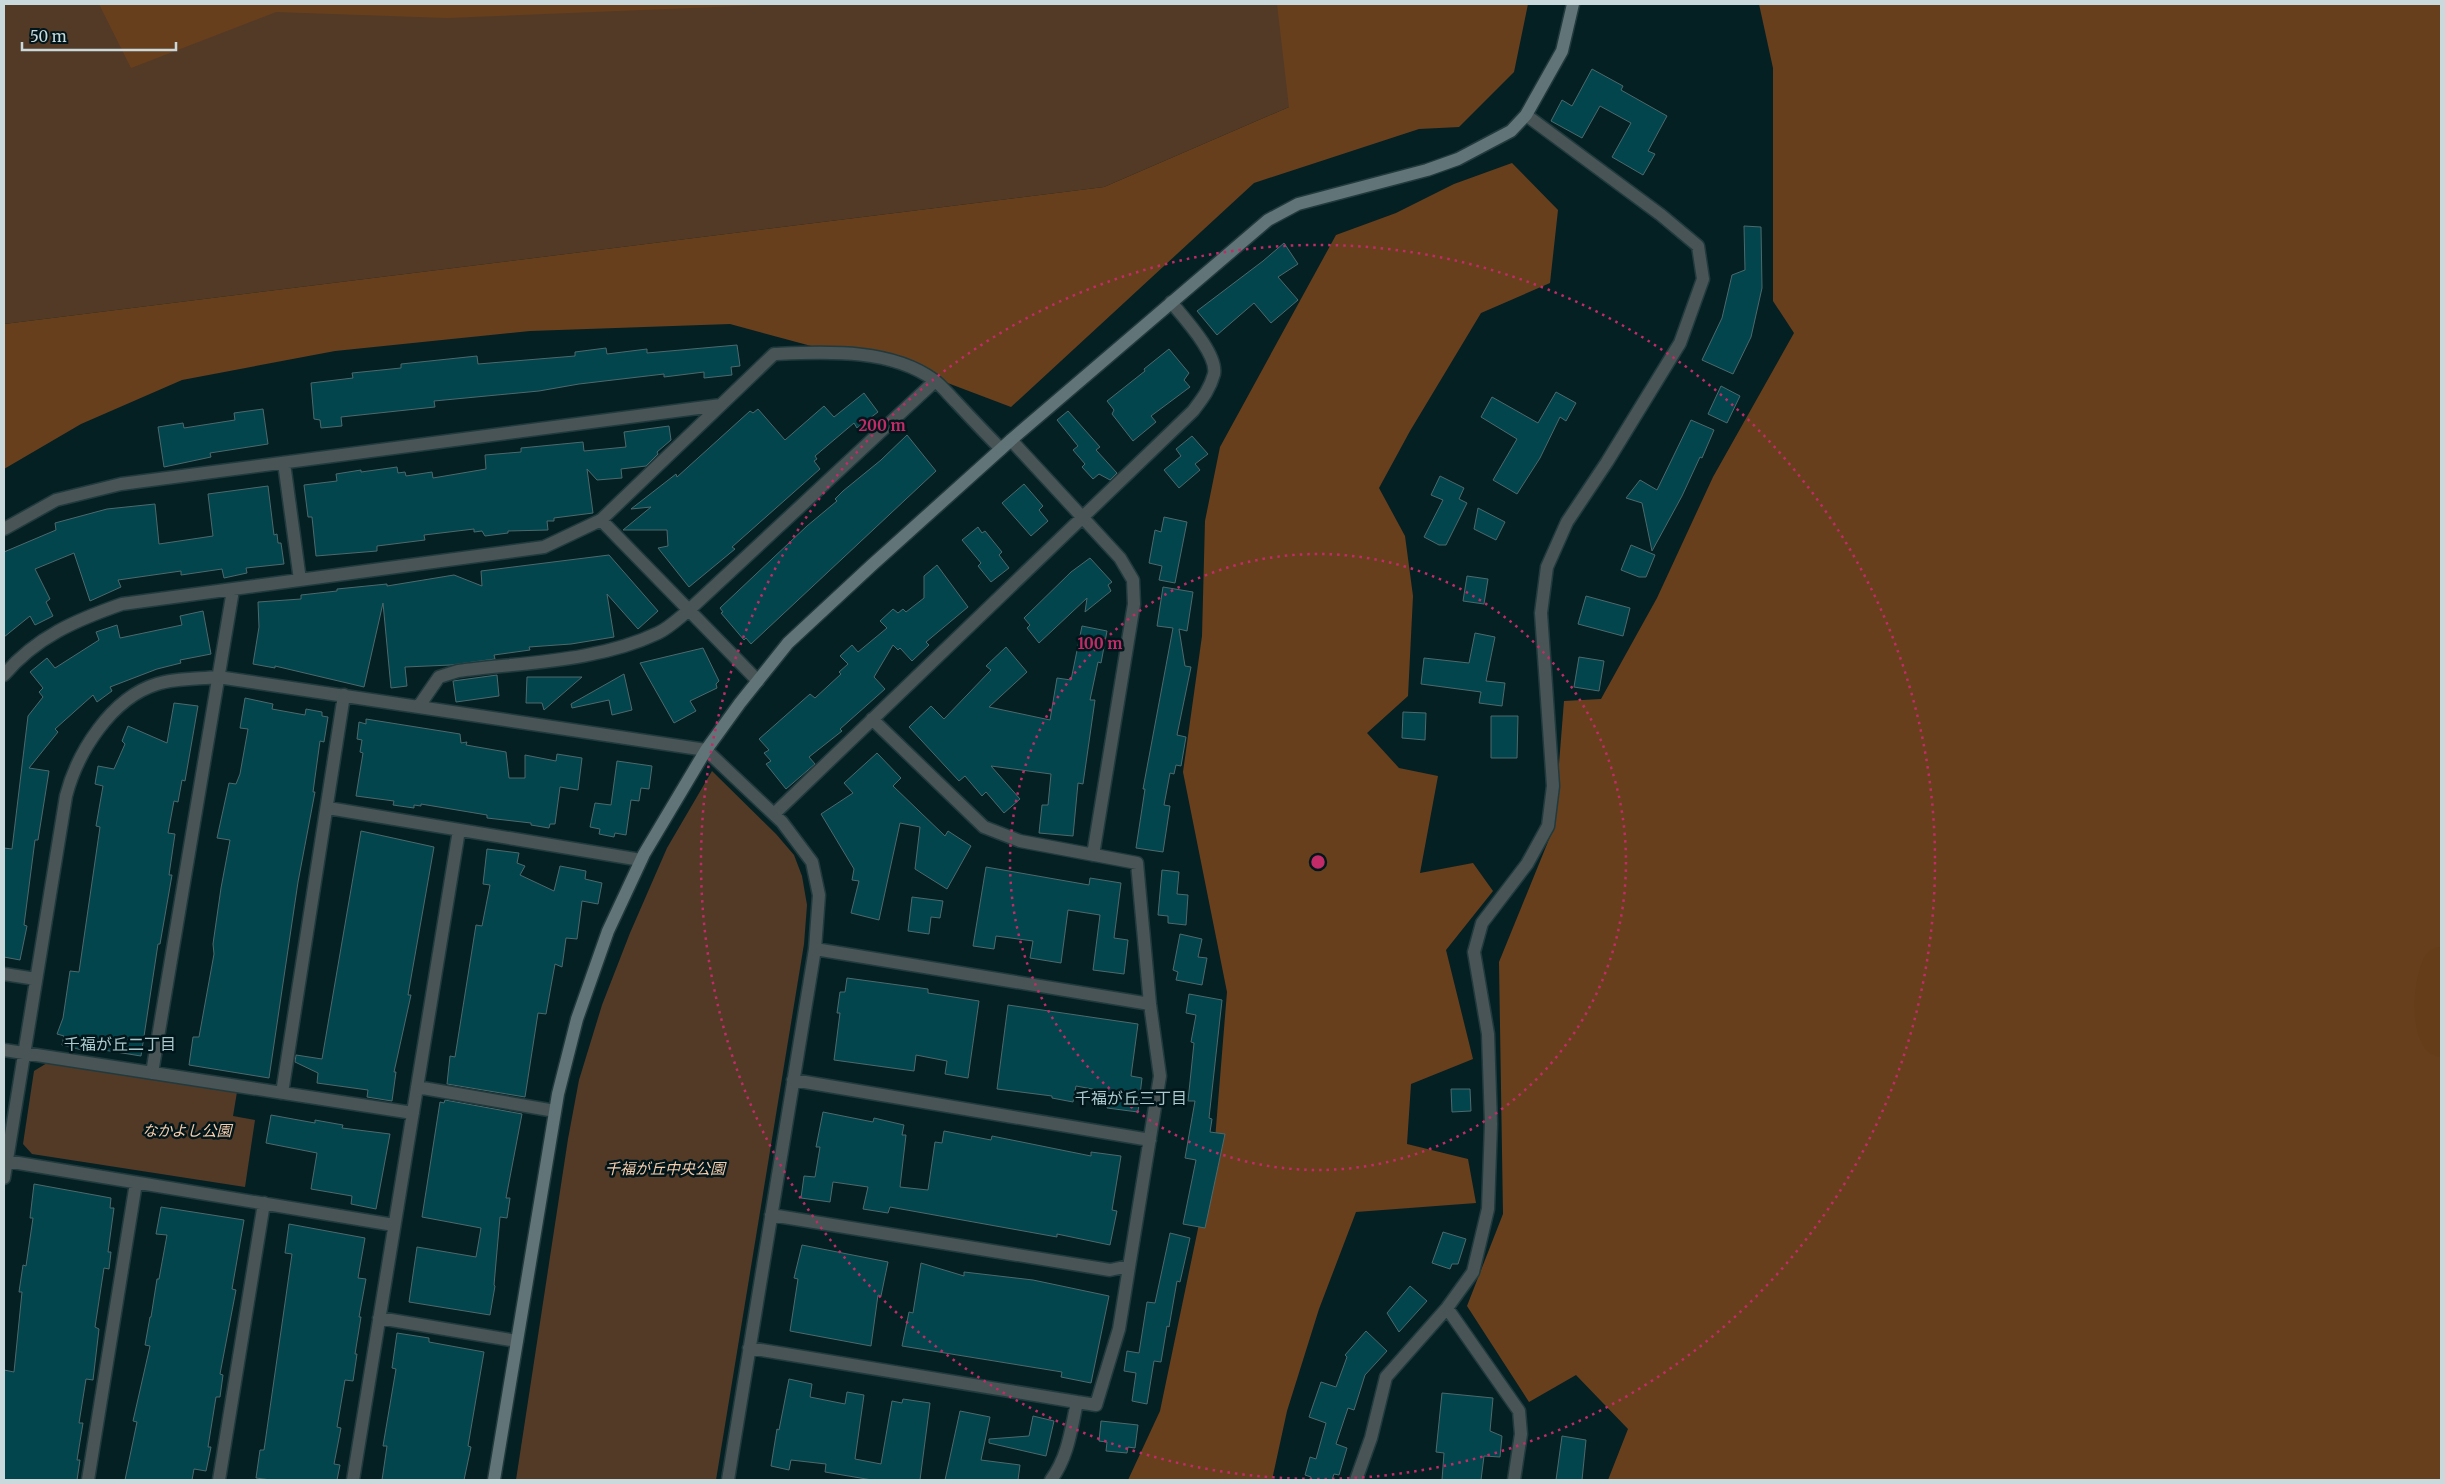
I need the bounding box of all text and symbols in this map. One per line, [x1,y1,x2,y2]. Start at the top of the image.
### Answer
scale bar [22,20,176,52]
text: 50 m [30,27,67,46]
text: 200 m [858,416,906,435]
text: 100 m [1078,634,1122,653]
centre of rings [1309,853,1327,871]
district label: 千福が丘二丁目 [64,1034,176,1054]
district label: 千福が丘三丁目 [1075,1088,1187,1108]
park label: なかよし公園 [142,1121,234,1140]
park label: 千福が丘中央公園 [605,1159,727,1178]

